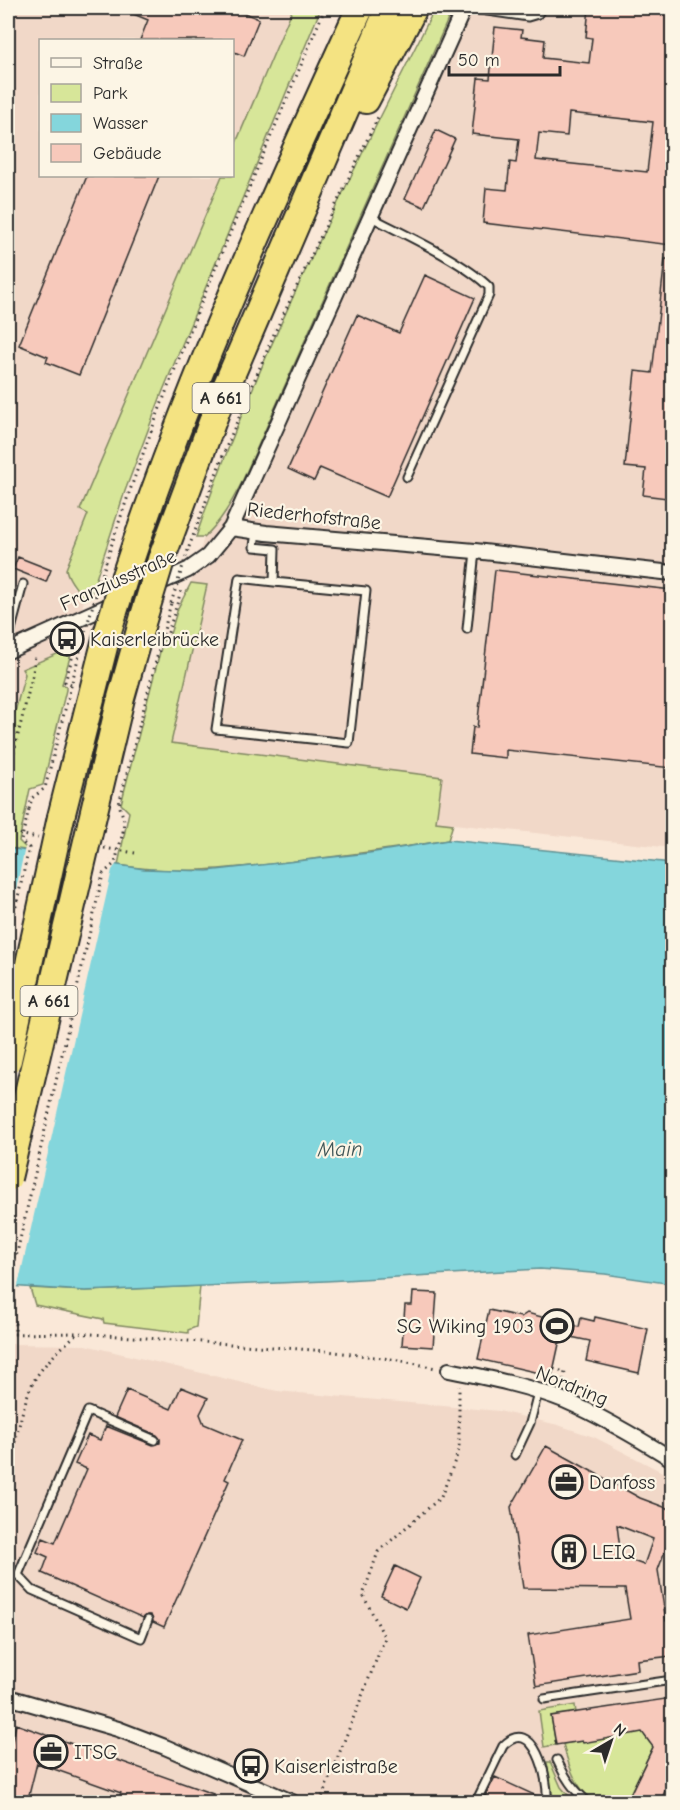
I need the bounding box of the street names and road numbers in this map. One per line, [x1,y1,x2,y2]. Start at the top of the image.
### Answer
road number: A 661 [192,383,250,413]
street label: Riederhofstraße [246,498,382,534]
street label: Franziusstraße [56,544,180,616]
road number: A 661 [20,986,78,1016]
street label: Nordring [533,1361,611,1411]

